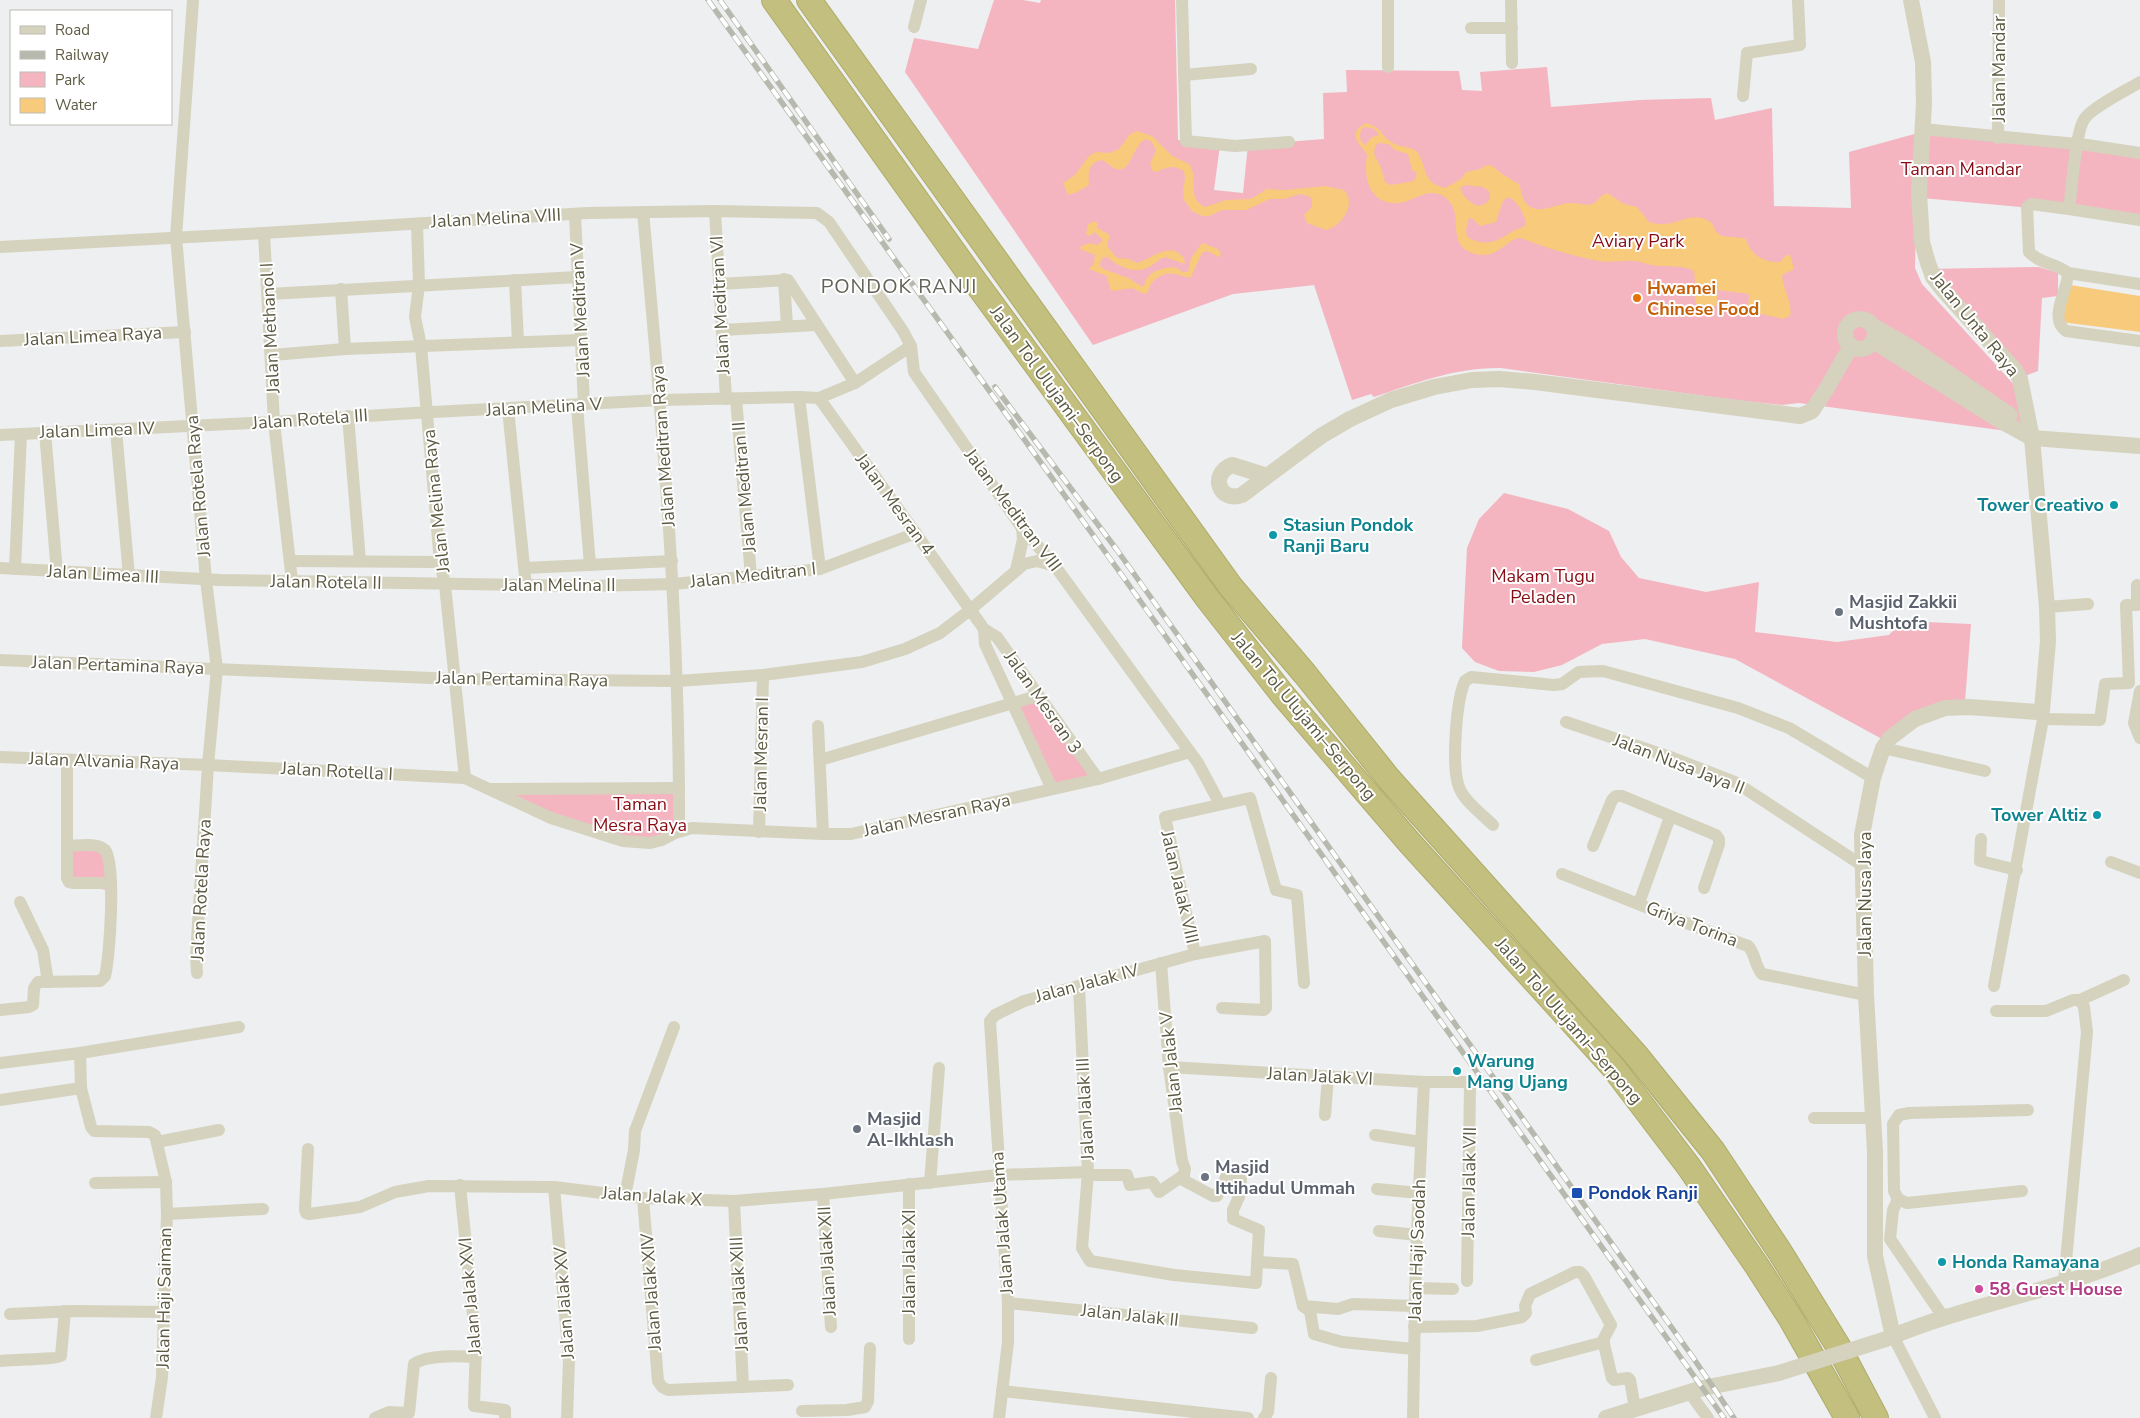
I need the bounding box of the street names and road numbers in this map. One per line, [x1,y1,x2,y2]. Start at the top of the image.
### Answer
street label: Jalan Mandar [1987,15,2011,123]
street label: Jalan Melina VIII [429,203,562,233]
street label: Jalan Meditran VI [704,235,736,376]
street label: Jalan Meditran V [564,242,596,379]
street label: Jalan Methanol I [255,262,285,395]
street label: Jalan Unta Raya [1924,266,2025,382]
street label: Jalan Tol Ulujami–Serpong [984,300,1129,487]
street label: Jalan Limea Raya [22,320,163,352]
street label: Jalan Meditran Raya [645,364,681,529]
street label: Jalan Melina V [484,392,603,422]
street label: Jalan Rotela III [250,403,369,435]
street label: Jalan Rotela Raya [180,414,216,559]
street label: Jalan Limea IV [38,416,156,444]
street label: Jalan Meditran II [726,421,762,554]
street label: Jalan Melina Raya [417,428,456,575]
street label: Jalan Meditran VIII [958,443,1067,576]
street label: Jalan Mesran 4 [849,447,940,560]
street label: Jalan Meditran I [688,556,817,594]
street label: Jalan Limea III [45,559,160,589]
street label: Jalan Rotela II [269,569,382,595]
street label: Jalan Melina II [501,573,616,597]
street label: Jalan Tol Ulujami–Serpong [1226,626,1382,805]
street label: Jalan Mesran 3 [998,645,1087,758]
street label: Jalan Pertamina Raya [30,650,205,680]
street label: Jalan Pertamina Raya [435,665,608,693]
street label: Jalan Mesran I [748,697,774,812]
street label: Jalan Nusa Jaya II [1609,728,1748,800]
street label: Jalan Alvania Raya [27,746,180,776]
street label: Jalan Rotella I [279,756,394,786]
street label: Jalan Mesran Raya [860,788,1013,842]
street label: Jalan Rotela Raya [185,818,217,963]
street label: Jalan Jalak VIII [1155,827,1205,946]
street label: Jalan Nusa Jaya [1853,831,1877,958]
street label: Griya Torina [1643,895,1741,953]
street label: Jalan Tol Ulujami–Serpong [1489,932,1648,1109]
street label: Jalan Jalak IV [1032,958,1142,1009]
street label: Jalan Jalak V [1154,1010,1188,1115]
street label: Jalan Jalak III [1070,1057,1100,1162]
street label: Jalan Jalak VI [1265,1061,1374,1091]
street label: Jalan Jalak VII [1456,1127,1482,1238]
street label: Jalan Jalak Utama [985,1151,1019,1296]
street label: Jalan Haji Saodah [1402,1178,1431,1323]
street label: Jalan Jalak X [600,1180,703,1212]
street label: Jalan Jalak XII [812,1206,842,1317]
street label: Jalan Jalak XI [897,1209,921,1316]
street label: Jalan Haji Saiman [151,1227,177,1370]
street label: Jalan Jalak XIV [635,1232,667,1353]
street label: Jalan Jalak XVI [453,1236,487,1357]
street label: Jalan Jalak XIII [724,1236,754,1353]
street label: Jalan Jalak XV [548,1245,580,1361]
street label: Jalan Jalak II [1079,1298,1180,1332]

